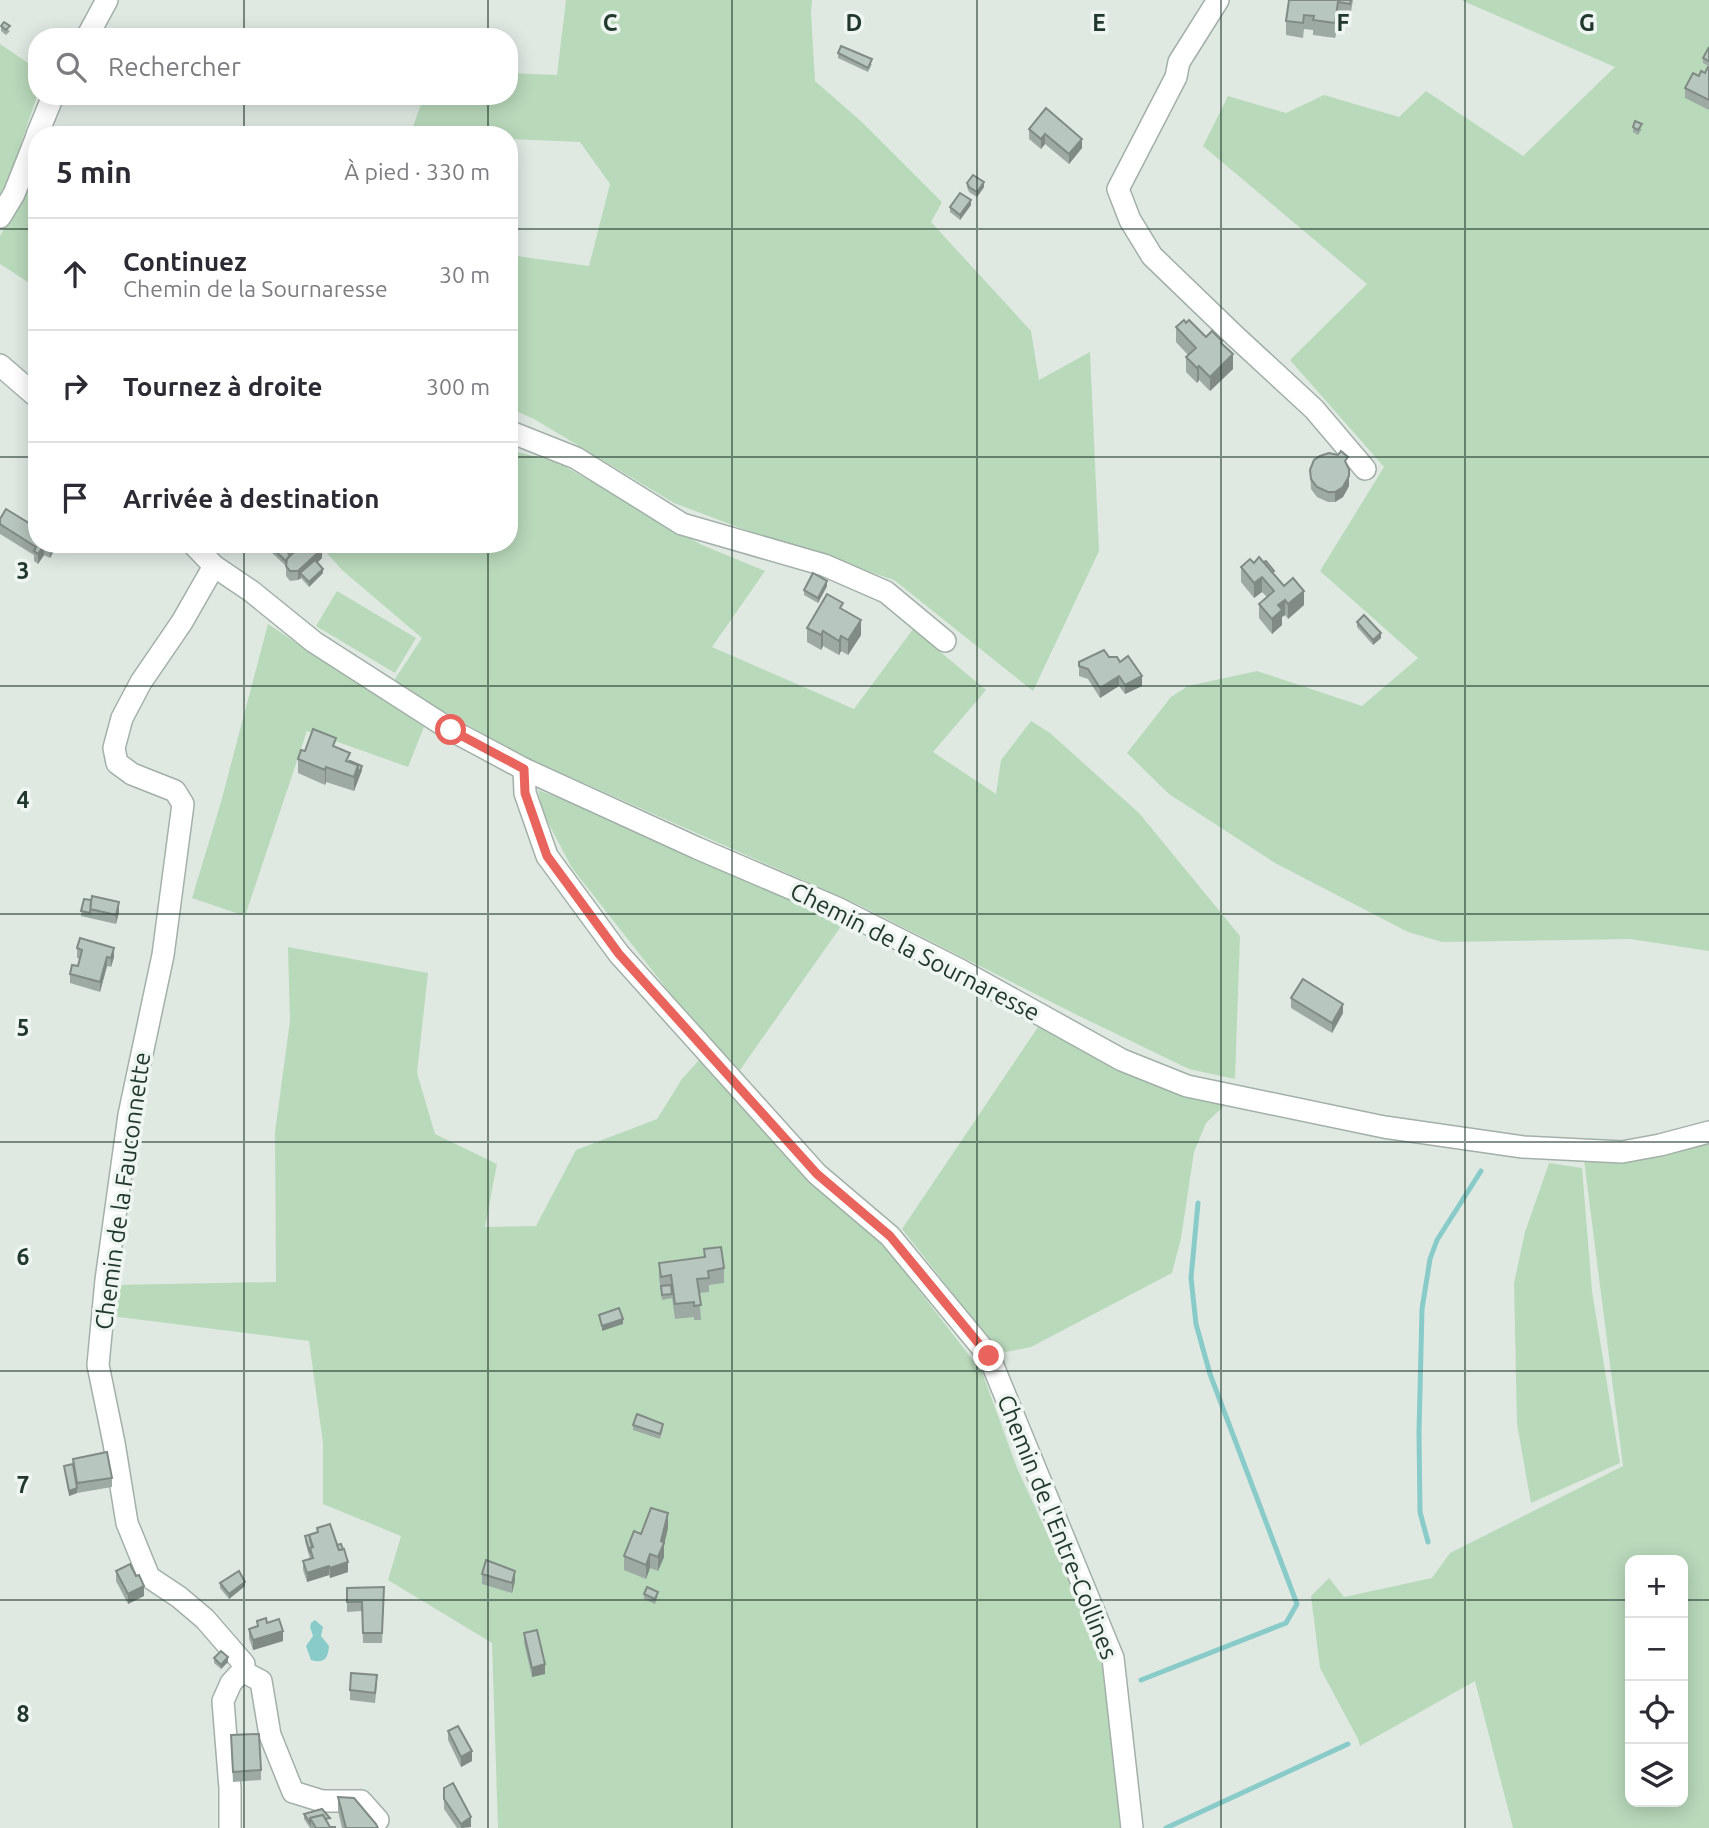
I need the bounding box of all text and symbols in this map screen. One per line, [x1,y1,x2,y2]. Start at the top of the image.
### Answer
text: C [603,10,618,35]
text: D [846,10,862,35]
text: E [1092,10,1106,35]
text: F [1337,10,1350,35]
text: G [1579,10,1595,35]
search box [28,28,518,105]
icon: search [52,48,90,86]
text: Rechercher [108,52,241,81]
text: 5 min [56,155,132,189]
text: À pied · 330 m [344,159,490,184]
text: Continuez [123,247,247,276]
icon: ahead [56,255,94,293]
text: 30 m [439,262,490,287]
text: Chemin de la Sournaresse [123,276,388,301]
icon: right [56,367,94,405]
text: Tournez à droite [123,372,322,401]
text: 300 m [426,374,490,399]
icon: arrive [56,479,94,517]
text: Arrivée à destination [123,484,379,513]
text: 3 [17,558,29,583]
route start [435,714,466,745]
text: 4 [17,787,30,812]
street label: Chemin de la Sournaresse [786,877,1044,1026]
text: 5 [17,1015,29,1040]
street label: Chemin de la Fauconnette [90,1050,155,1331]
text: 6 [17,1244,30,1269]
route end [973,1340,1004,1371]
street label: Chemin de l'Entre-Collines [992,1391,1123,1663]
text: 7 [17,1472,29,1497]
map controls [1625,1555,1688,1807]
button: + [1625,1555,1688,1618]
button: − [1625,1618,1688,1681]
button: locate [1625,1681,1688,1744]
text: 8 [17,1701,29,1726]
button: layers [1625,1744,1688,1807]

